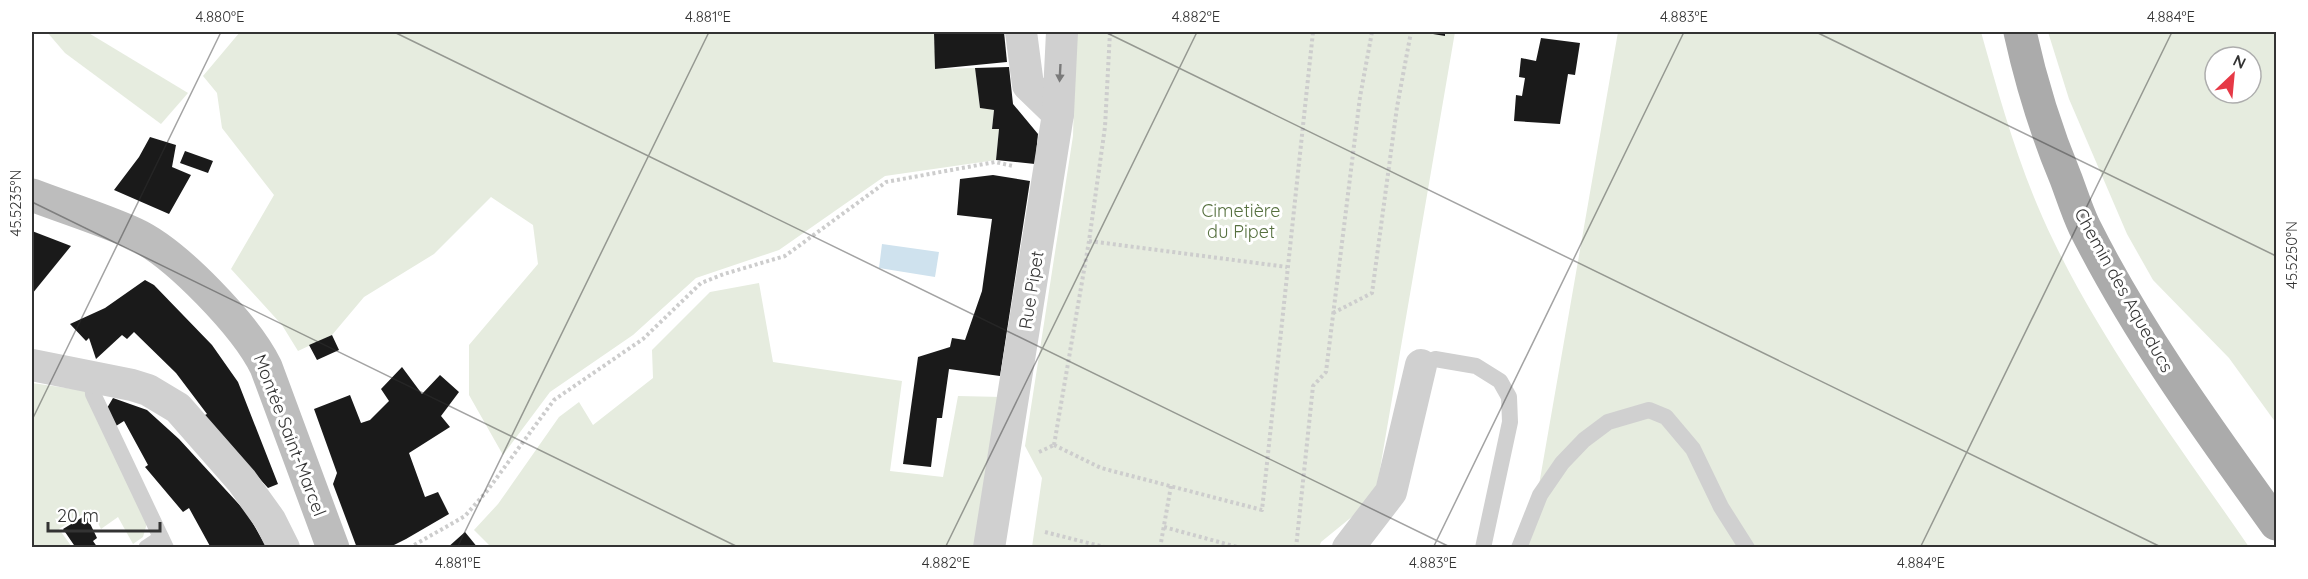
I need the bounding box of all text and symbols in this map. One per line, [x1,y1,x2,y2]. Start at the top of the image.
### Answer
text: 4.880°E [195,7,245,26]
text: 4.881°E [685,7,731,26]
text: 4.882°E [1172,7,1220,26]
text: 4.883°E [1660,7,1708,26]
text: 4.884°E [2147,7,2195,26]
north arrow [2203,45,2263,105]
text: N [2230,50,2249,73]
one-way arrow [1055,63,1064,82]
text: 45.5235°N [6,170,25,236]
park label: Cimetière du Pipet [1201,199,1281,243]
street label: Chemin des Aqueducs [2069,204,2179,376]
text: 45.5250°N [2282,221,2301,289]
street label: Rue Pipet [1013,249,1049,331]
street label: Montée Saint-Marcel [248,351,332,519]
scale bar [48,495,160,533]
text: 20 m [57,504,99,527]
text: 4.881°E [435,553,481,572]
text: 4.882°E [922,553,970,572]
text: 4.883°E [1409,553,1457,572]
text: 4.884°E [1897,553,1945,572]

